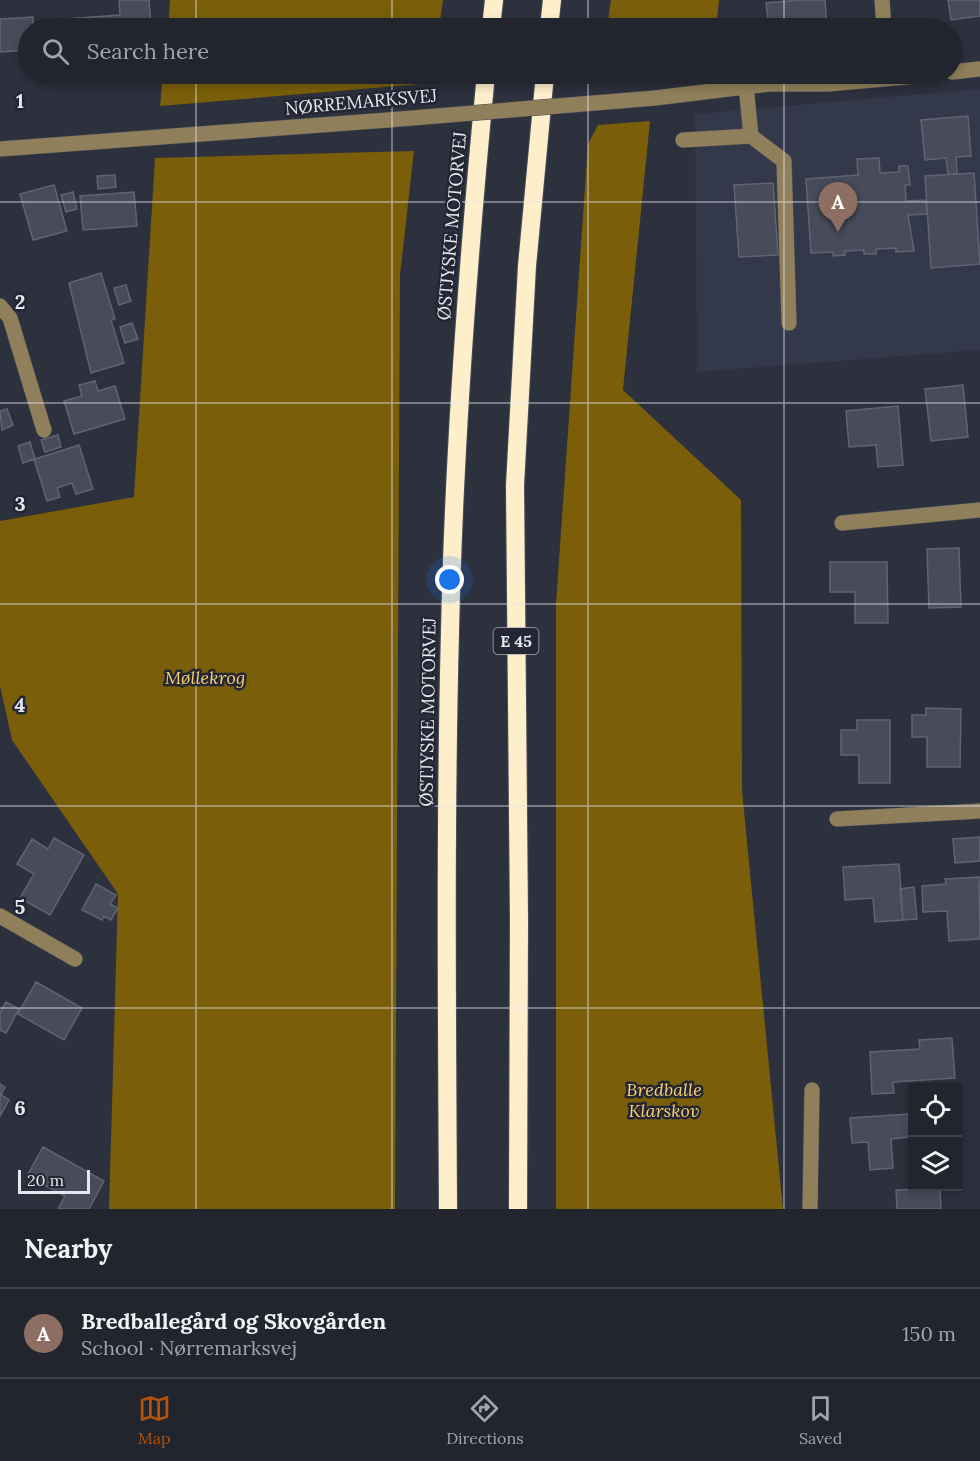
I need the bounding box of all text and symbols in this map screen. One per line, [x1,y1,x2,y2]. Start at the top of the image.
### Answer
search box [18,18,962,84]
icon: search [39,35,72,68]
text: Search here [87,37,209,65]
street label: NØRREMARKSVEJ [284,83,438,120]
text: 1 [16,88,24,113]
street label: ØSTJYSKE MOTORVEJ [432,130,471,321]
pin: A [818,182,858,232]
text: 2 [15,289,25,314]
text: 3 [14,491,26,516]
your location [435,565,464,594]
street label: ØSTJYSKE MOTORVEJ [414,617,441,807]
road number: E 45 [494,628,538,654]
park label: Møllekrog [165,666,245,689]
text: 4 [15,692,26,717]
text: 5 [15,894,26,919]
park label: Bredballe Klarskov [626,1078,702,1122]
map controls [908,1083,962,1191]
button: locate [908,1083,962,1137]
text: 6 [14,1095,26,1120]
button: layers [908,1137,962,1191]
scale bar [18,1167,90,1194]
text: 20 m [27,1170,64,1190]
text: Nearby [24,1232,112,1265]
text: Bredballegård og Skovgården [81,1307,386,1335]
text: A [37,1321,50,1346]
text: 150 m [902,1321,956,1346]
text: School · Nørremarksvej [81,1335,297,1360]
tab: Map [138,1392,171,1448]
tab: Directions [446,1392,524,1448]
tab: Saved [799,1392,842,1448]

